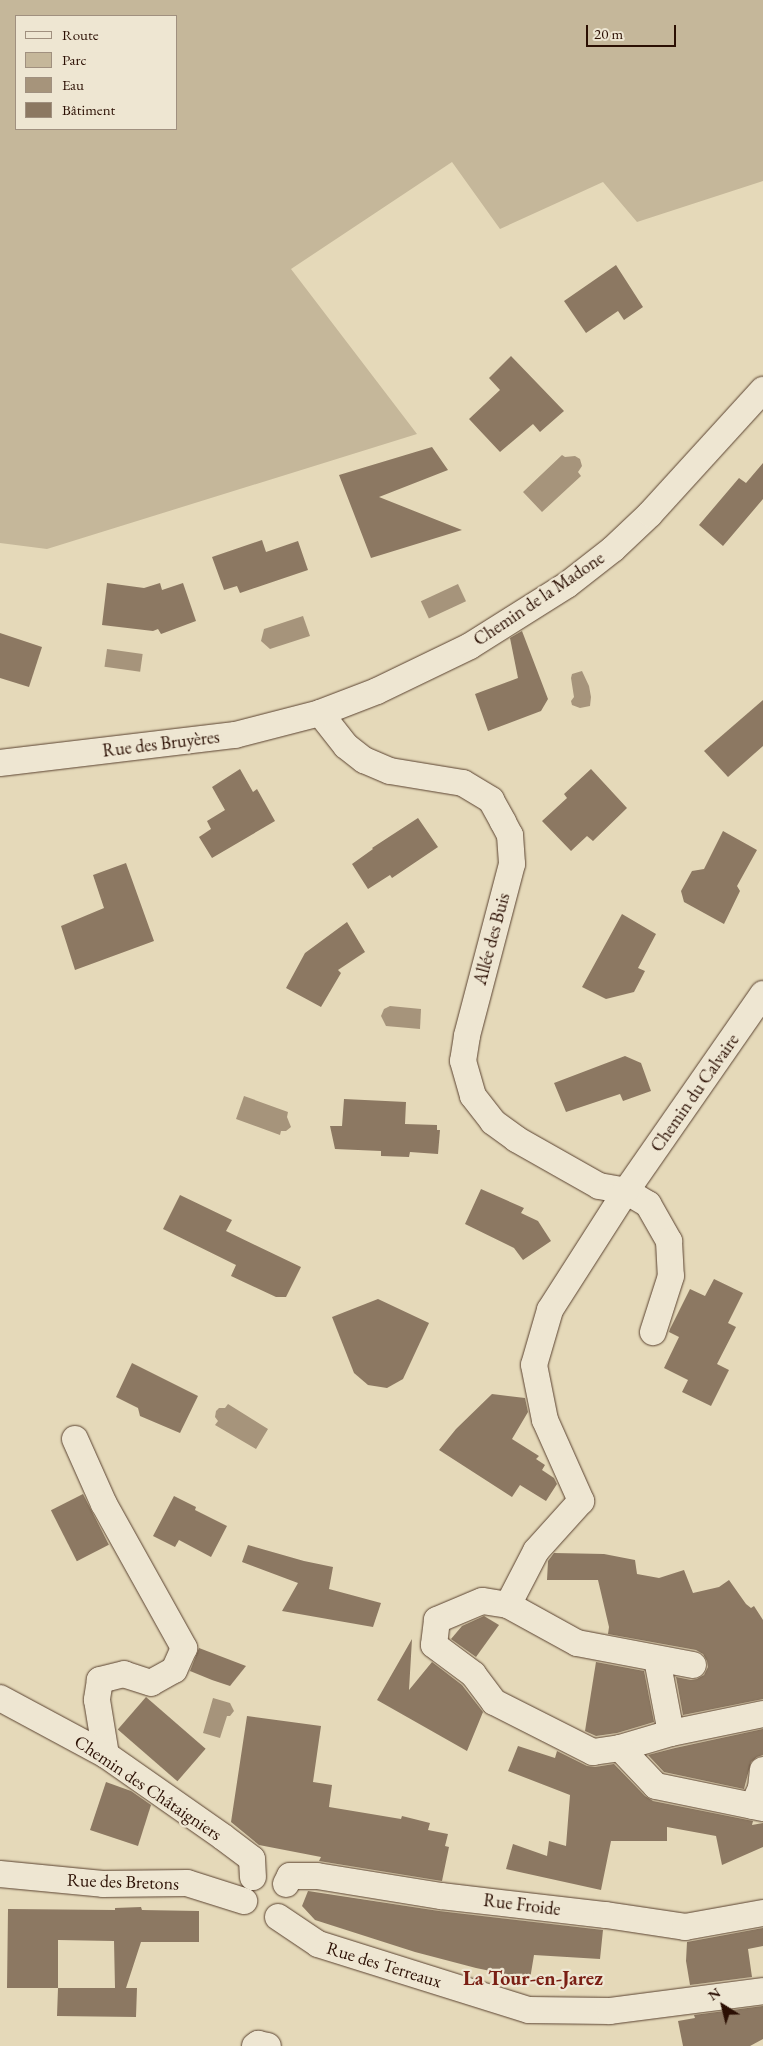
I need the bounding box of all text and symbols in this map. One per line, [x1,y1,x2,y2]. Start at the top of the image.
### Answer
legend [15,15,178,130]
scale bar [588,15,678,47]
text: 20 m [594,24,623,43]
text: Route [62,25,99,44]
text: Parc [62,50,87,69]
text: Eau [62,75,84,94]
text: Bâtiment [62,100,115,119]
street label: Chemin de la Madone [470,547,608,651]
street label: Rue des Bruyères [101,726,221,762]
street label: Allée des Buis [469,891,515,987]
street label: Chemin du Calvaire [646,1030,744,1156]
street label: Chemin des Châtaigniers [70,1731,226,1845]
street label: Rue des Bretons [67,1869,179,1895]
street label: Rue Froide [482,1890,562,1920]
street label: Rue des Terreaux [324,1937,444,1993]
district label: La Tour-en-Jarez [463,1966,603,1990]
north arrow [698,1981,748,2031]
text: N [704,1983,724,2004]

